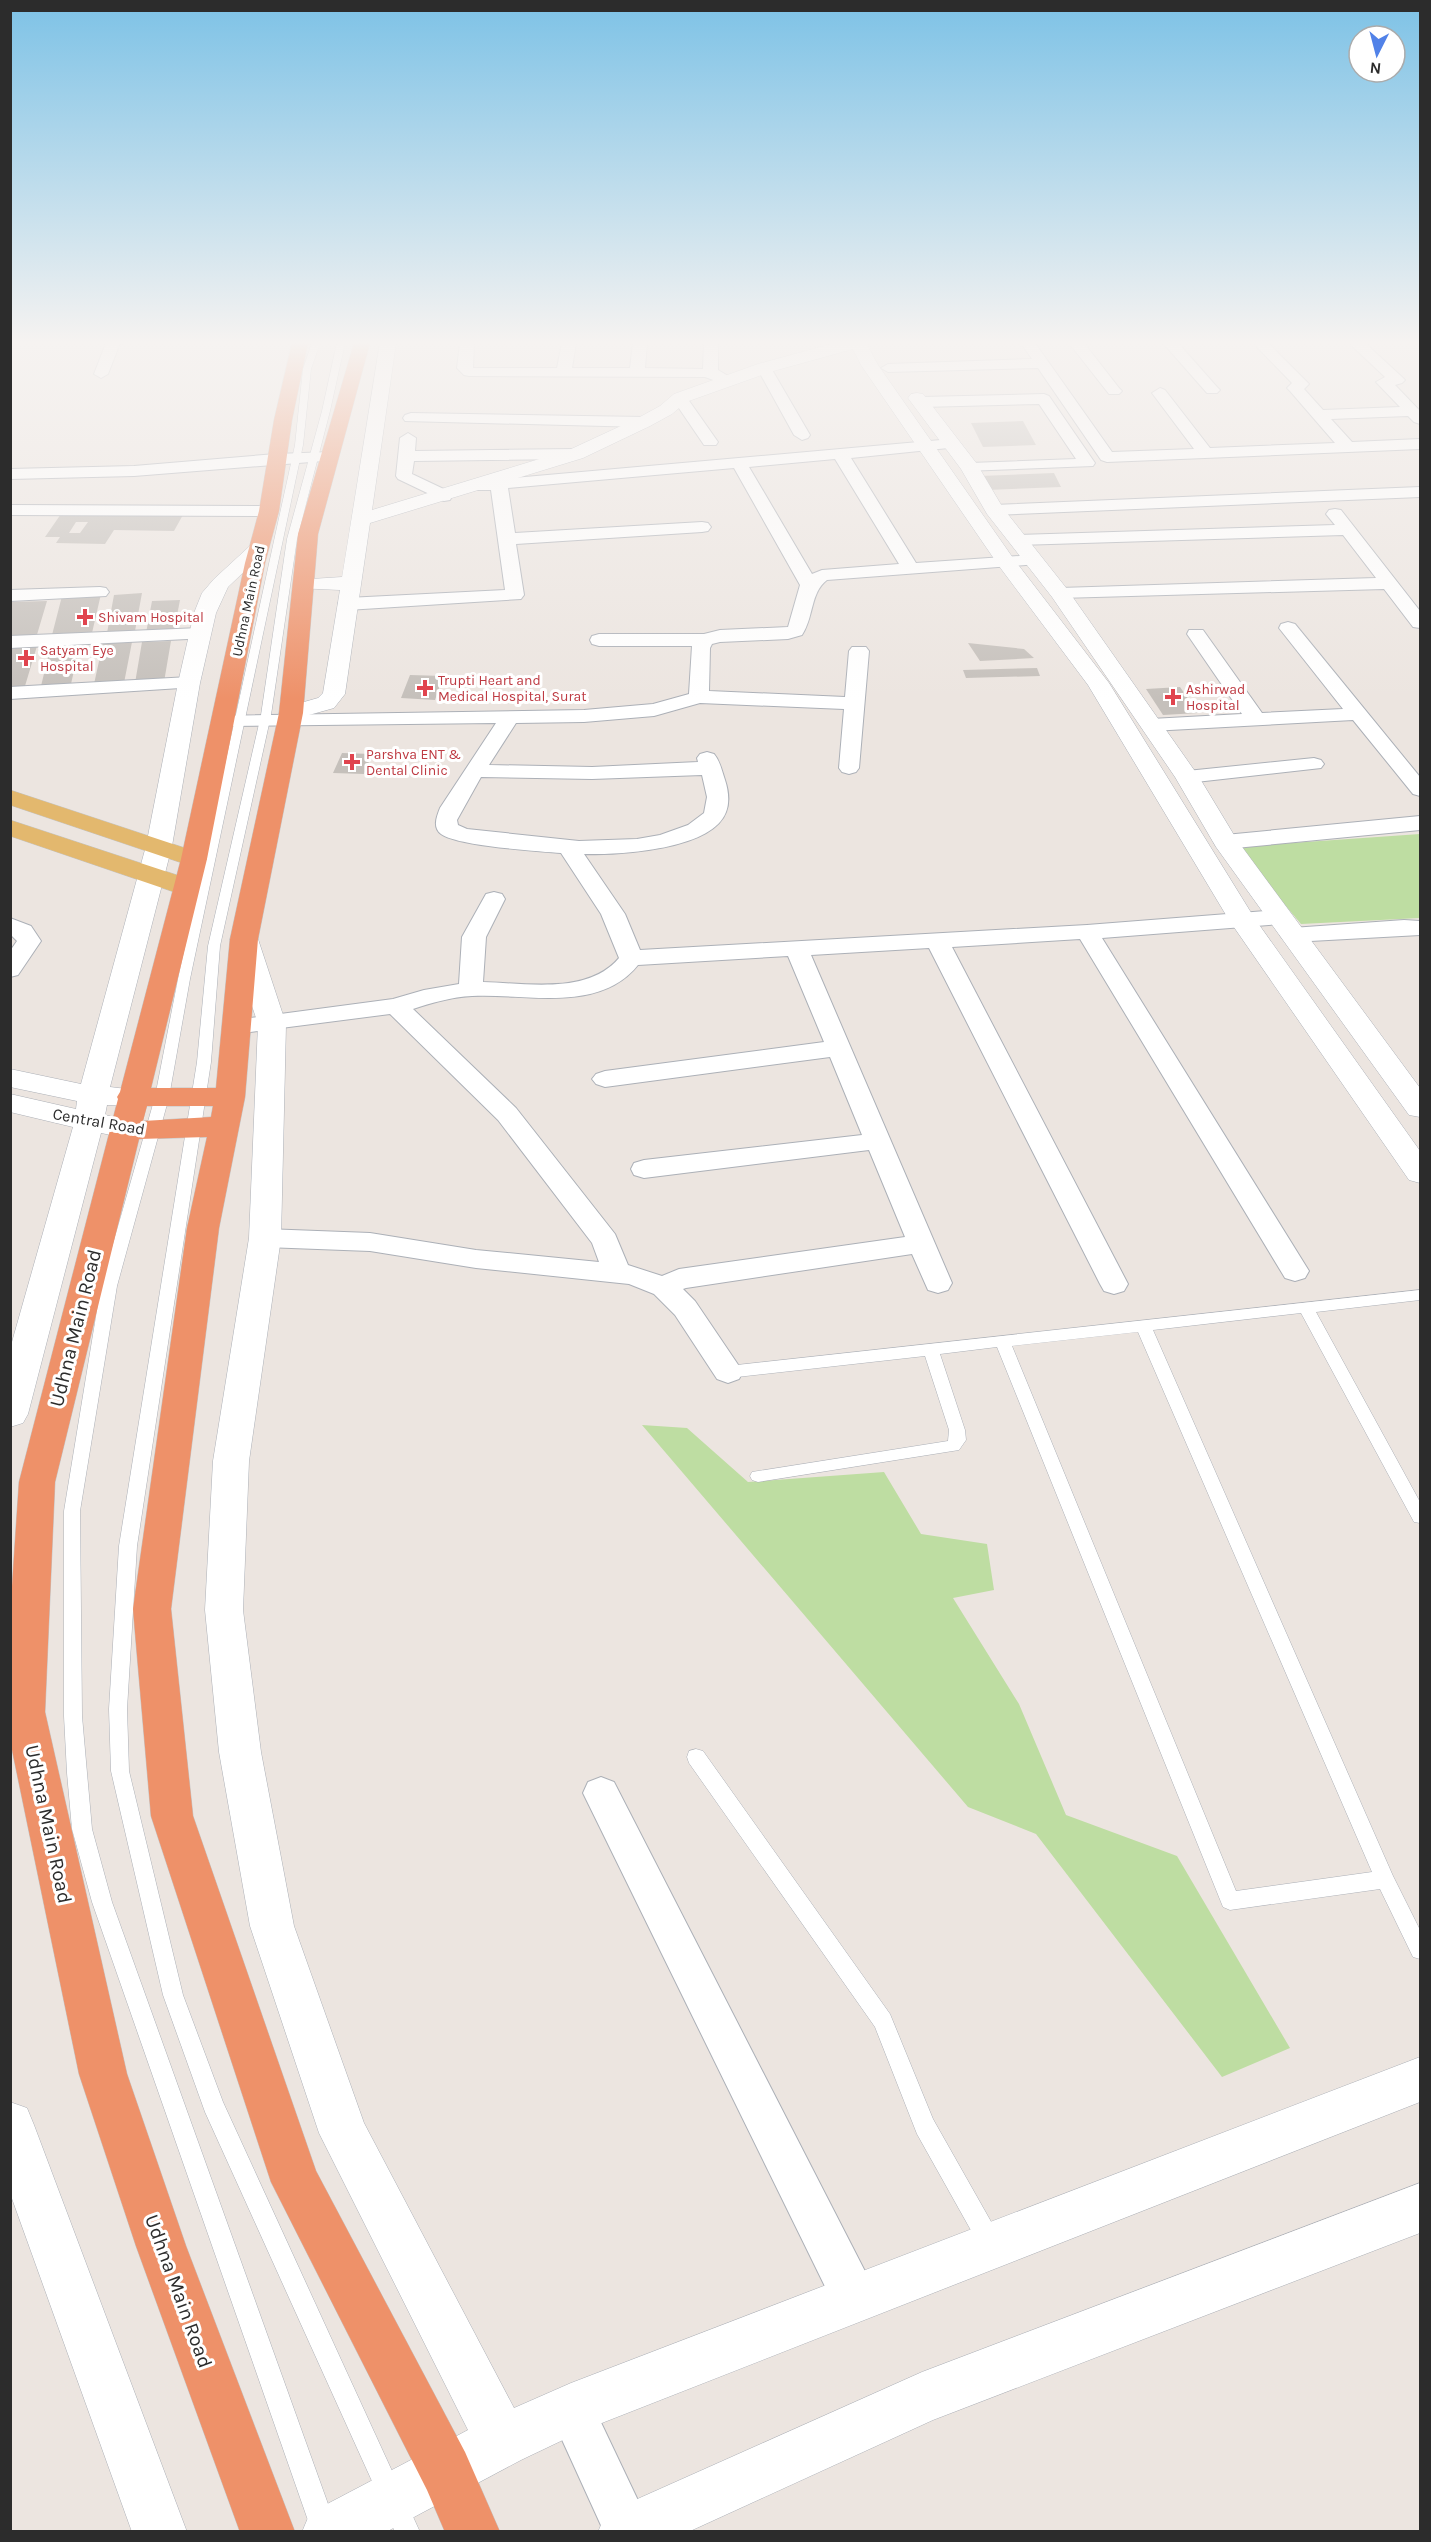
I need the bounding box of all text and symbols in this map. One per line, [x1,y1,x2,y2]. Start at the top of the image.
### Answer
north arrow [1347,24,1407,84]
text: N [1369,58,1382,78]
street label: Udhna Main Road [228,544,269,658]
marker: Shivam Hospital [76,608,94,626]
place label: Shivam Hospital [98,609,204,626]
place label: Satyam Eye Hospital [40,642,114,675]
marker: Satyam Eye Hospital [17,649,35,667]
place label: Trupti Heart and Medical Hospital, Surat [438,672,587,705]
marker: Trupti Heart and Medical Hospital, Surat [416,679,434,697]
place label: Ashirwad Hospital [1186,681,1245,714]
marker: Ashirwad Hospital [1164,688,1182,706]
place label: Parshva ENT & Dental Clinic [366,746,461,779]
marker: Parshva ENT & Dental Clinic [343,753,361,771]
street label: Central Road [51,1104,147,1139]
street label: Udhna Main Road [45,1247,106,1409]
street label: Udhna Main Road [20,1743,77,1906]
street label: Udhna Main Road [140,2211,217,2371]

